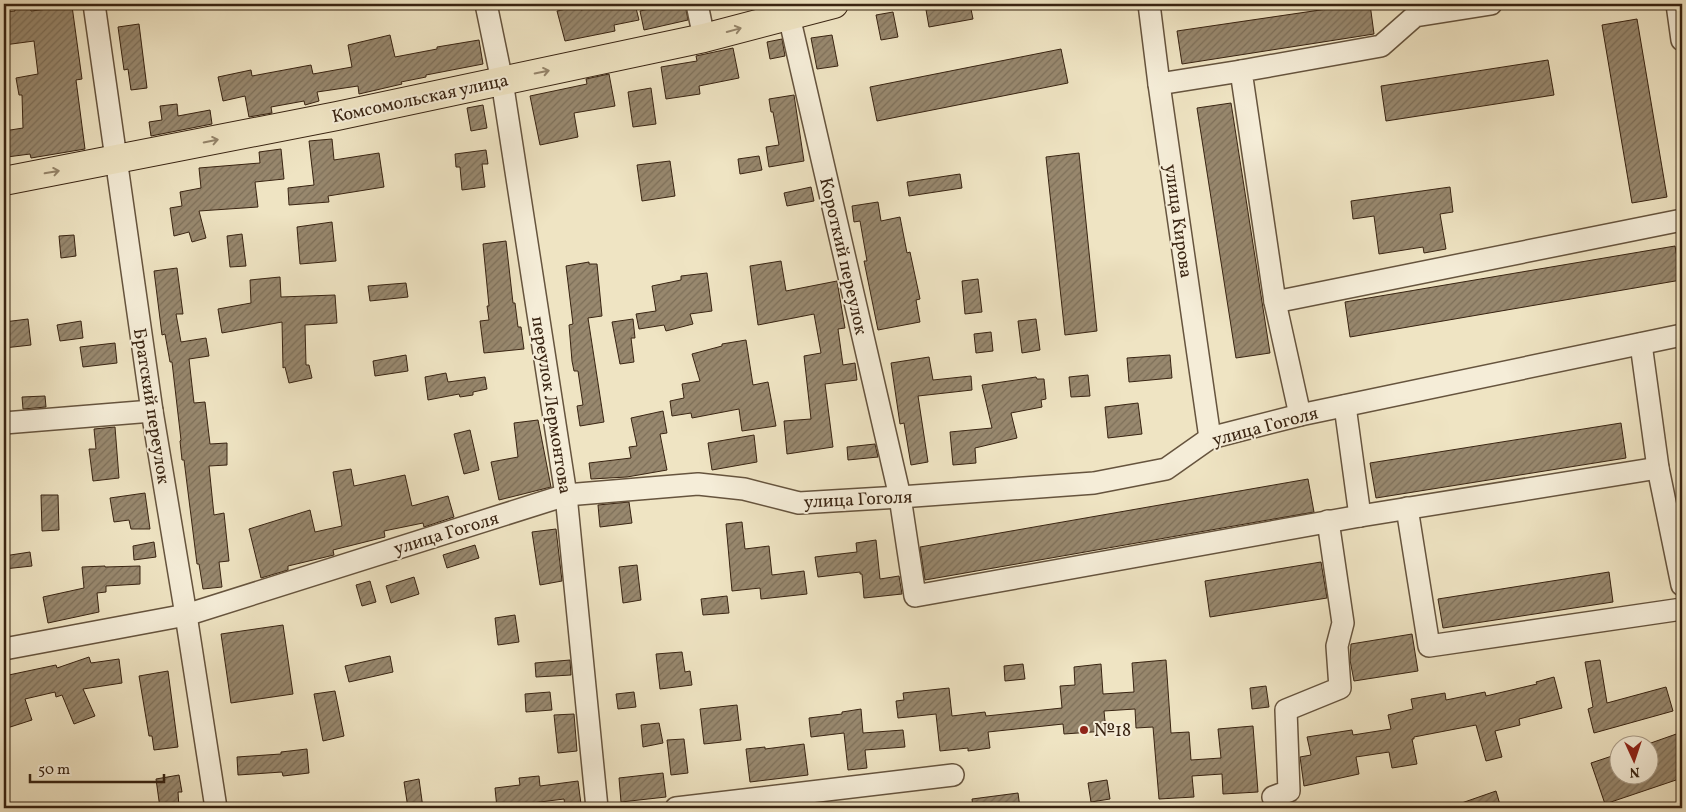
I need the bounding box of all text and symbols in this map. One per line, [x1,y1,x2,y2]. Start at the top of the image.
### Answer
one-way arrow [726,25,742,34]
one-way arrow [533,67,549,76]
street label: Комсомольская улица [330,69,511,130]
one-way arrow [203,136,219,146]
street label: улица Кирова [1157,163,1198,280]
one-way arrow [43,167,59,176]
street label: Короткий переулок [812,175,873,338]
street label: переулок Лермонтова [524,315,577,496]
street label: Братский переулок [126,326,175,486]
street label: улица Гоголя [1210,401,1321,454]
street label: улица Гоголя [803,485,913,516]
street label: улица Гоголя [391,507,502,562]
place label: №18 [1094,719,1131,744]
marker: №18 [1078,724,1090,736]
north arrow [1608,734,1658,784]
scale bar [30,752,164,784]
text: 50 m [38,760,70,781]
text: N [1629,762,1640,781]

